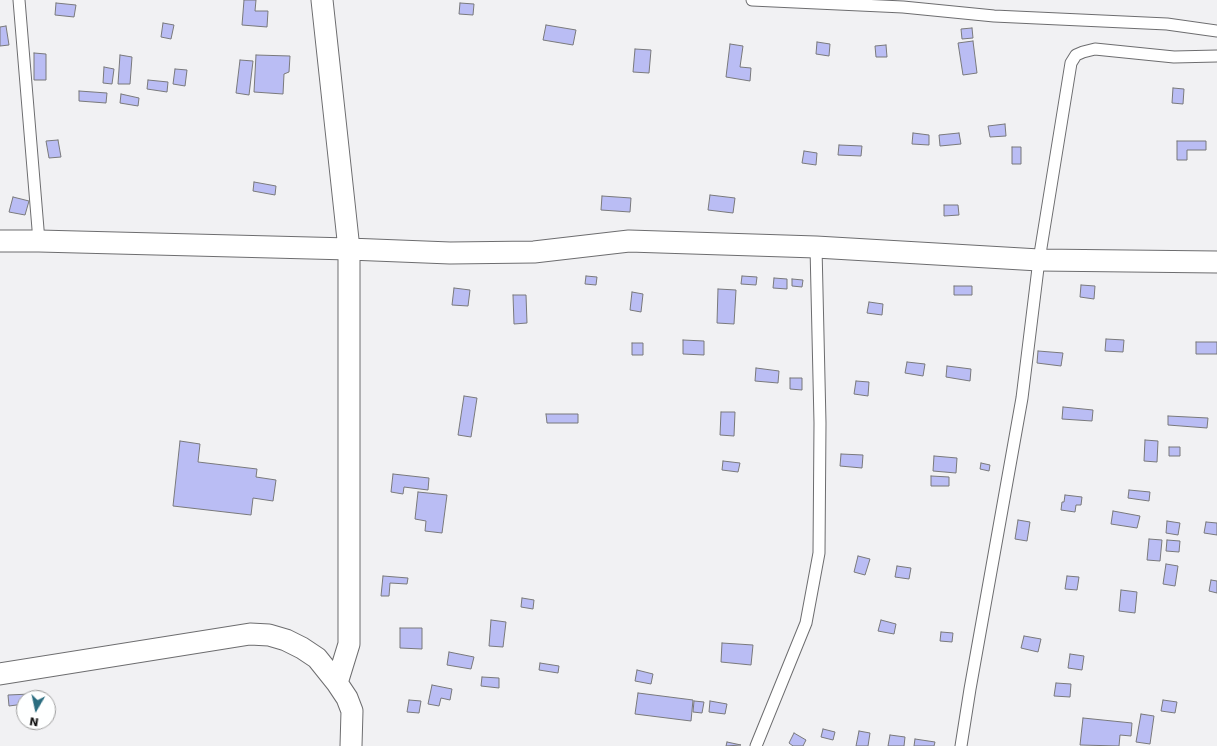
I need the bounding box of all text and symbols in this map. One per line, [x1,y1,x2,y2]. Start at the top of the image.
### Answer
north arrow [16,690,56,730]
text: N [29,714,40,728]

